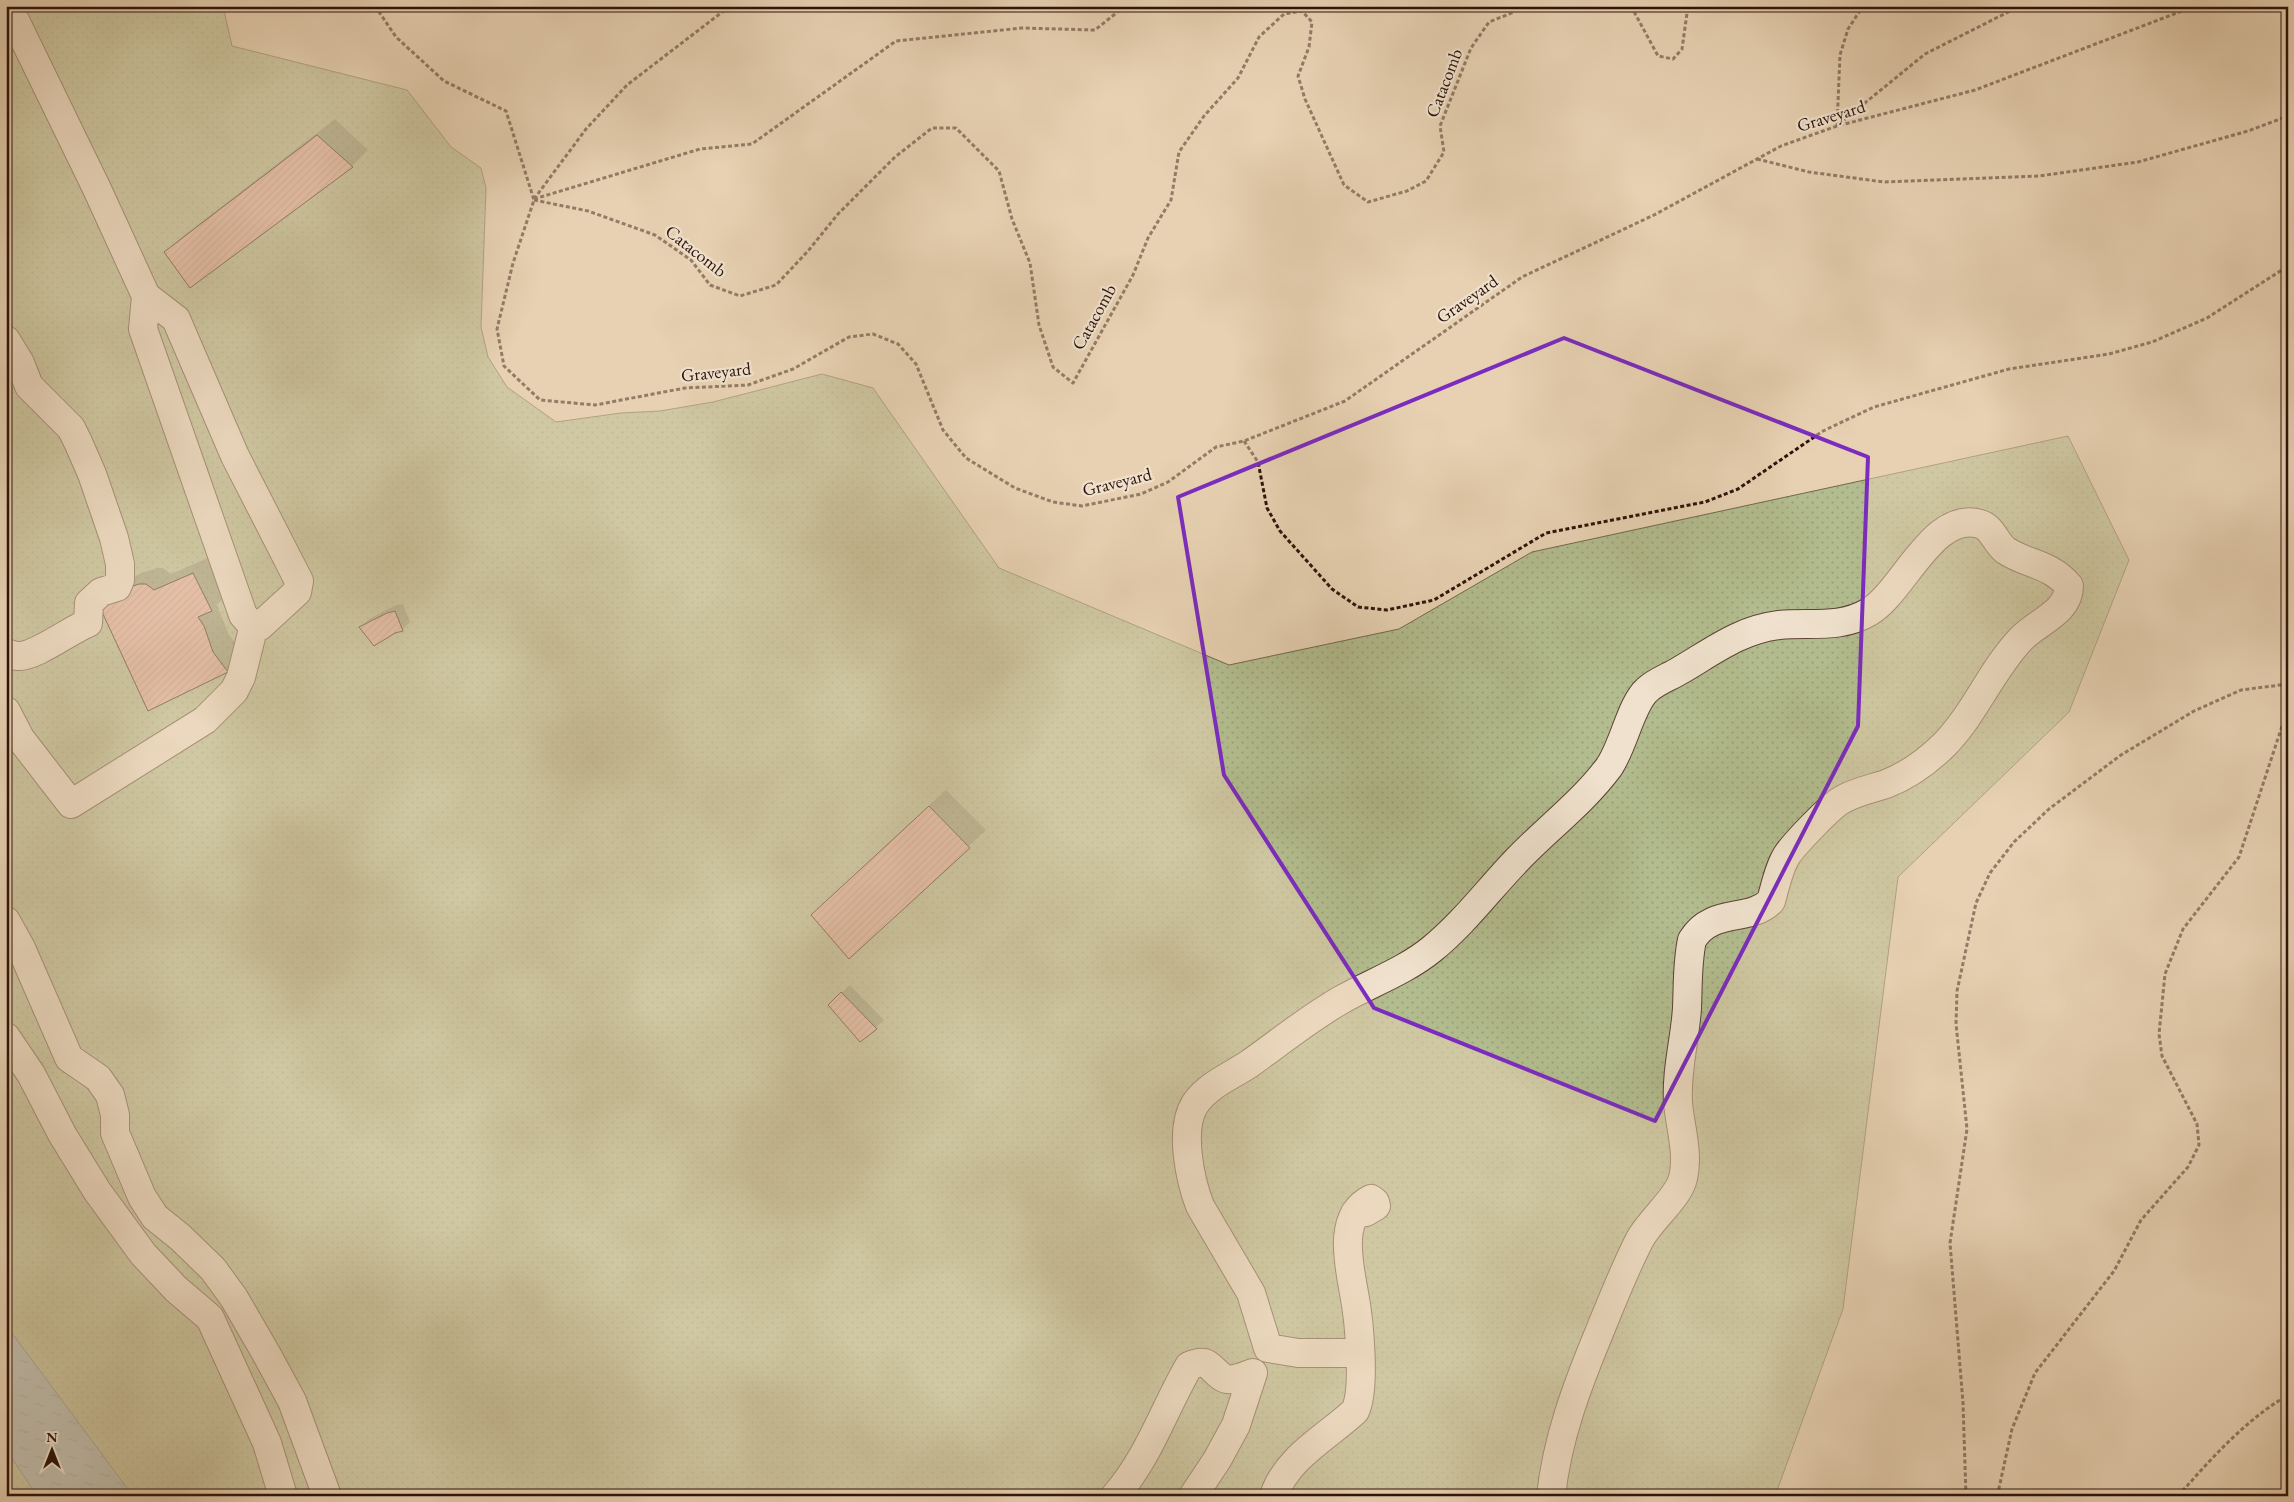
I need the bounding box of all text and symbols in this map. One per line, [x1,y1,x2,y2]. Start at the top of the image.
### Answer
street label: Catacomb [1420,45,1467,121]
street label: Graveyard [1794,94,1869,137]
street label: Catacomb [661,219,732,282]
street label: Graveyard [1431,268,1503,328]
street label: Catacomb [1066,280,1121,354]
street label: Graveyard [680,356,753,387]
street label: Graveyard [1080,462,1155,501]
north arrow [28,1424,78,1474]
text: N [46,1428,58,1446]

